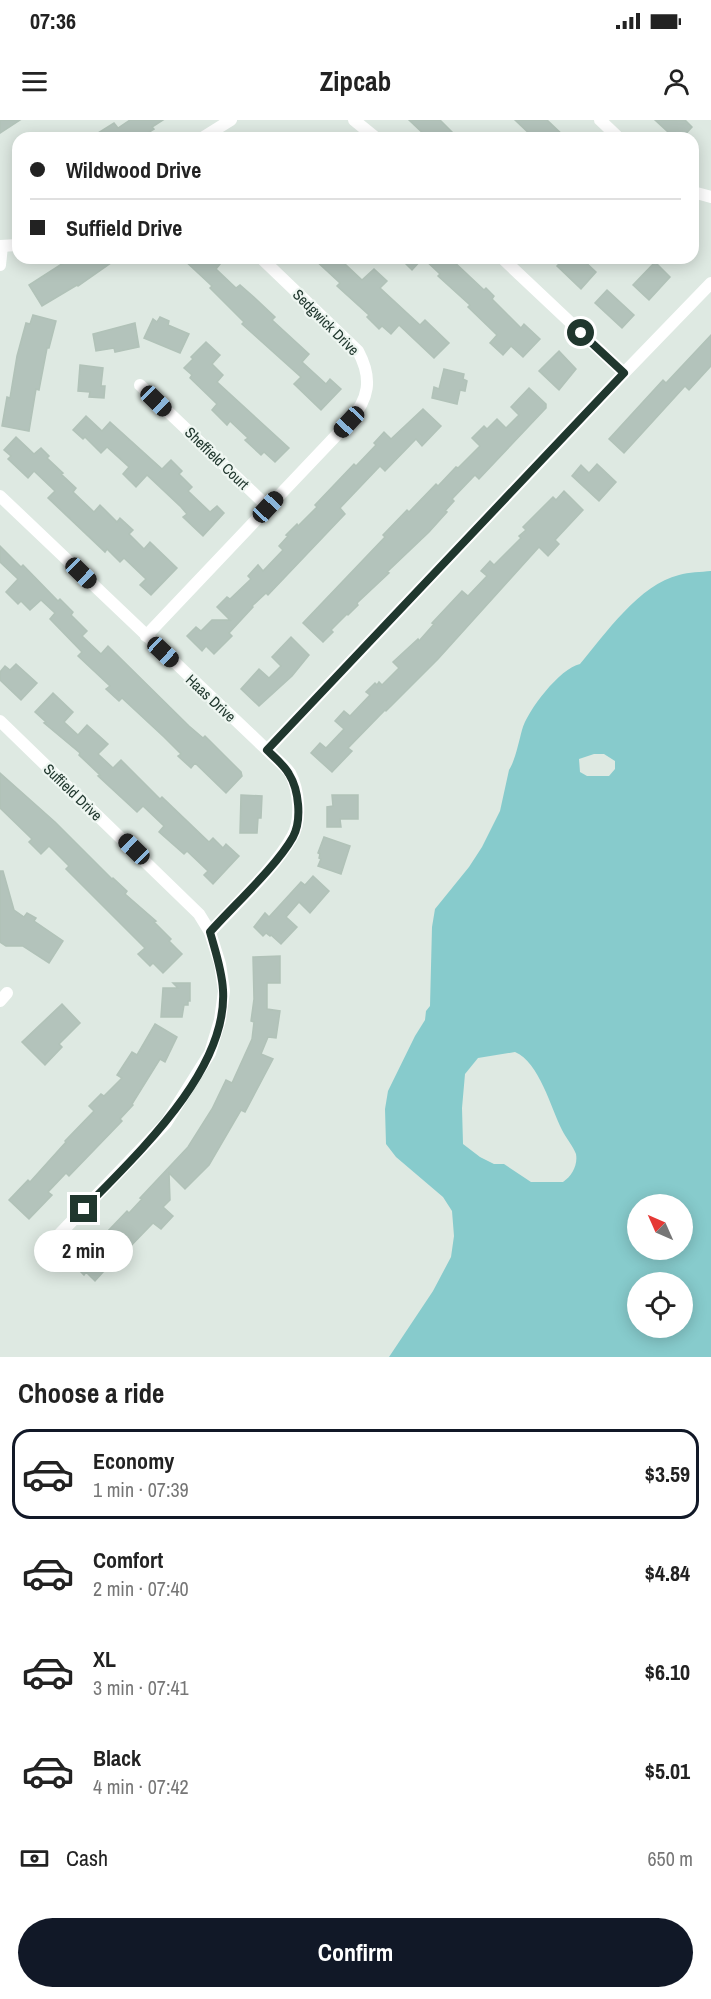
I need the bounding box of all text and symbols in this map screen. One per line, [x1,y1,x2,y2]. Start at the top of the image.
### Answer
text: 07:36 [30,6,76,36]
text: Zipcab [320,63,391,99]
icon: menu [18,65,51,98]
icon: person [660,65,693,98]
text: Wildwood Drive [66,155,201,185]
text: Suffield Drive [66,213,182,243]
street label: Sedgwick Drive [288,284,364,360]
route start [567,319,594,346]
car [137,382,175,420]
car [330,403,368,441]
street label: Sheffield Court [180,422,254,494]
car [249,488,287,526]
car [62,554,100,592]
car [144,633,182,671]
street label: Haas Drive [181,669,241,727]
street label: Suffield Drive [39,759,107,825]
car [115,830,153,868]
north arrow [627,1194,693,1260]
map controls [627,1194,693,1338]
route end [70,1195,97,1222]
callout: 2 min [34,1230,134,1272]
text: 2 min [62,1237,105,1264]
button: locate [627,1272,693,1338]
text: Choose a ride [18,1375,164,1411]
text: Economy [93,1446,174,1476]
icon: car [21,1447,75,1501]
text: $3.59 [645,1459,690,1489]
text: 1 min · 07:39 [93,1476,189,1503]
text: Comfort [93,1545,163,1575]
icon: car [21,1546,75,1600]
text: $4.84 [645,1558,690,1588]
text: 2 min · 07:40 [93,1575,189,1602]
text: XL [93,1644,116,1674]
icon: car [21,1645,75,1699]
text: $6.10 [645,1657,690,1687]
text: 3 min · 07:41 [93,1674,189,1701]
text: Black [93,1743,141,1773]
icon: car [21,1744,75,1798]
text: $5.01 [645,1756,690,1786]
text: 4 min · 07:42 [93,1773,189,1800]
icon: cash [18,1842,51,1875]
text: Cash [66,1843,108,1873]
text: 650 m [647,1845,693,1872]
button: Confirm [18,1918,693,1987]

